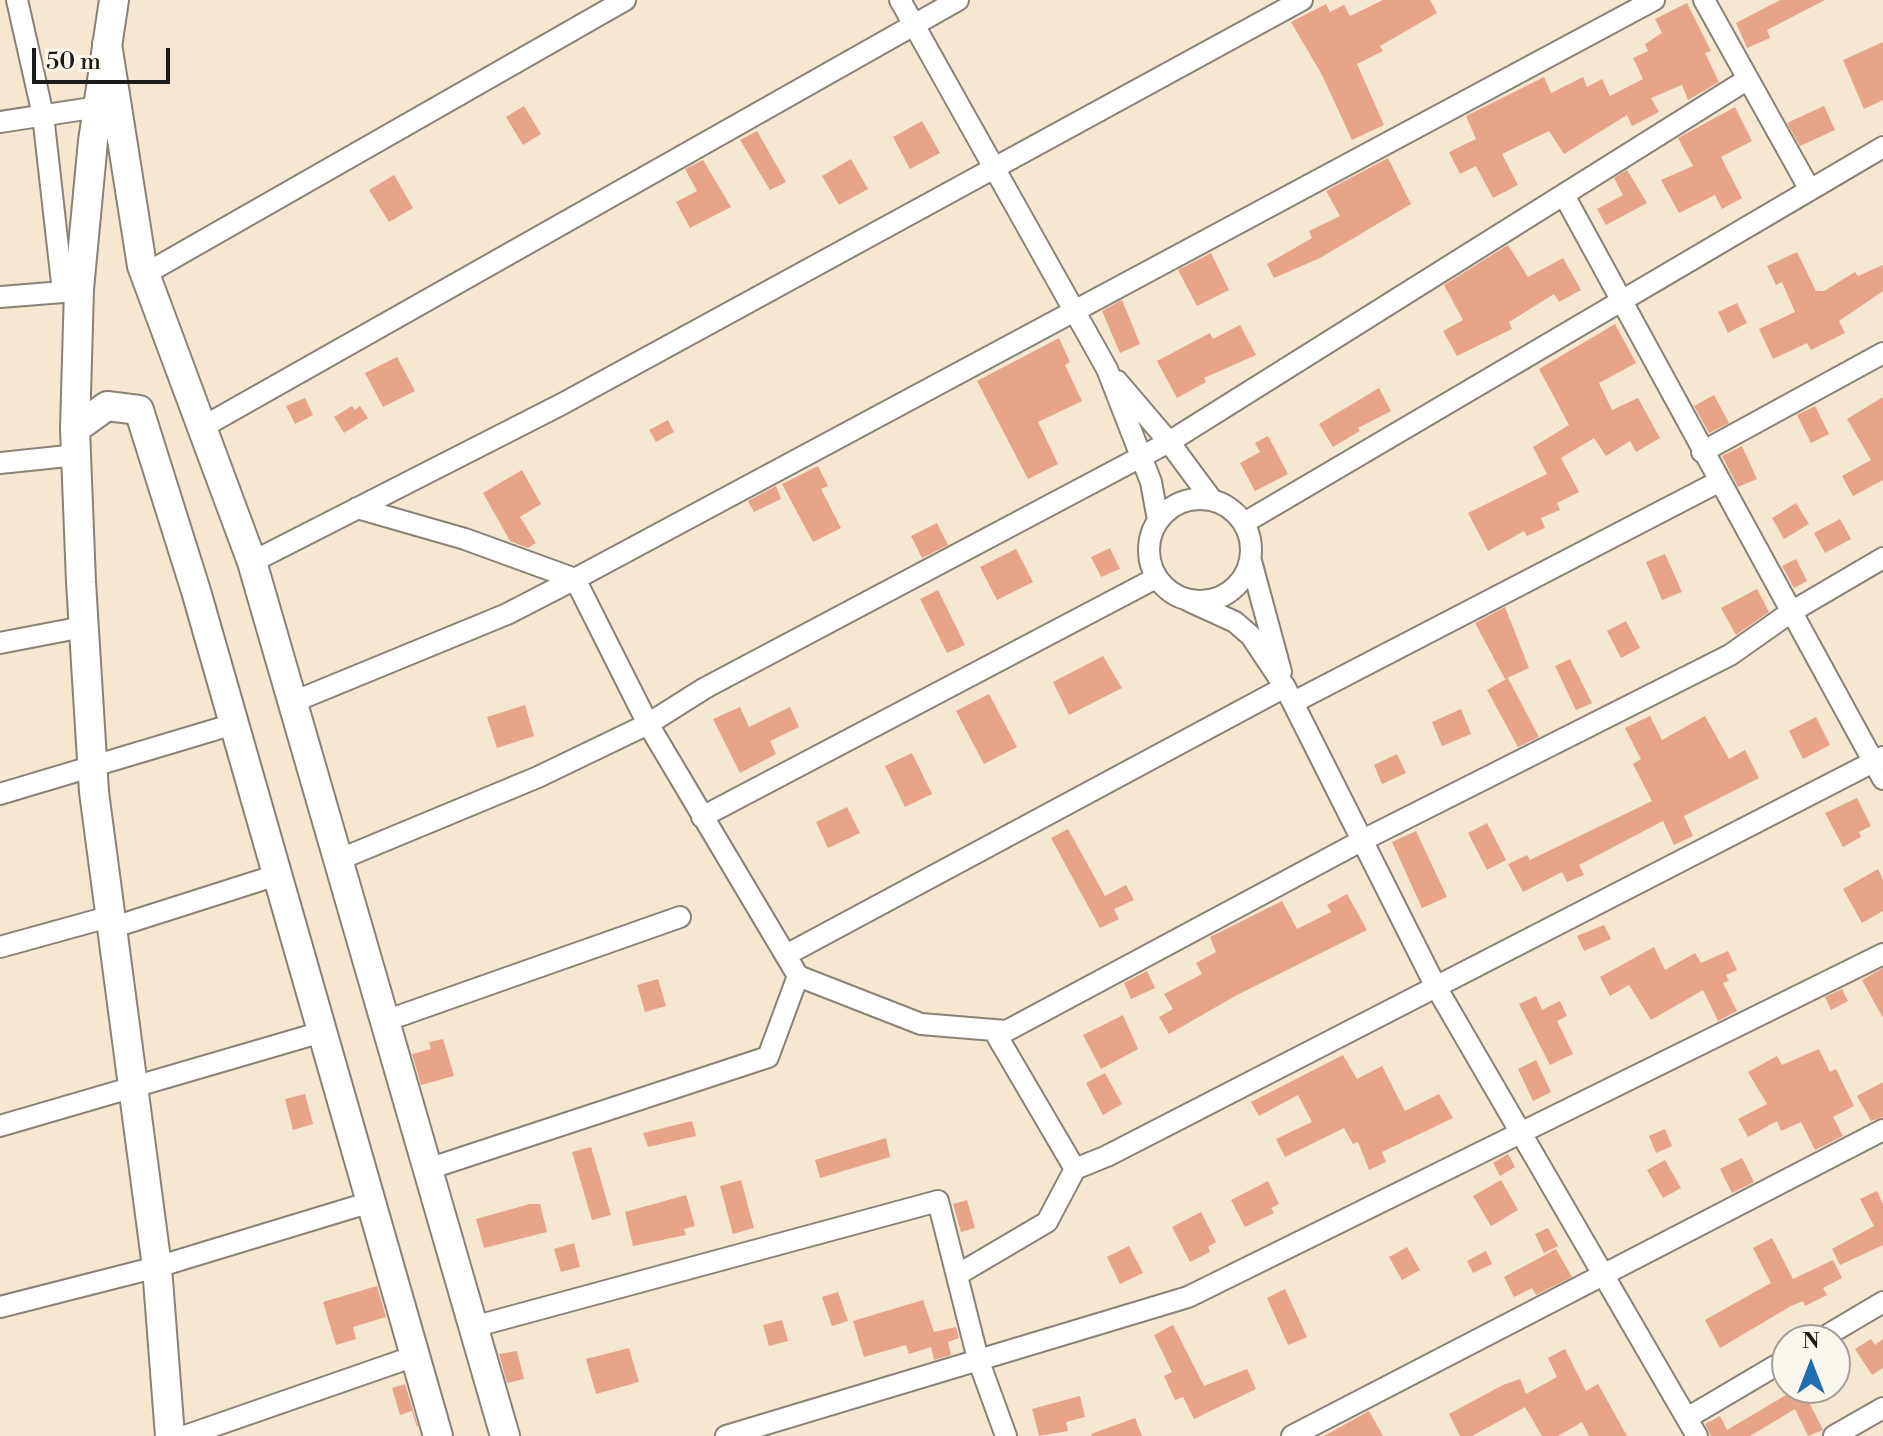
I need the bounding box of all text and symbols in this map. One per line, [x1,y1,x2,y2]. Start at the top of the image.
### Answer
scale bar [36,32,174,82]
text: 50 m [46,47,101,77]
north arrow [1771,1324,1851,1404]
text: N [1802,1328,1820,1355]

